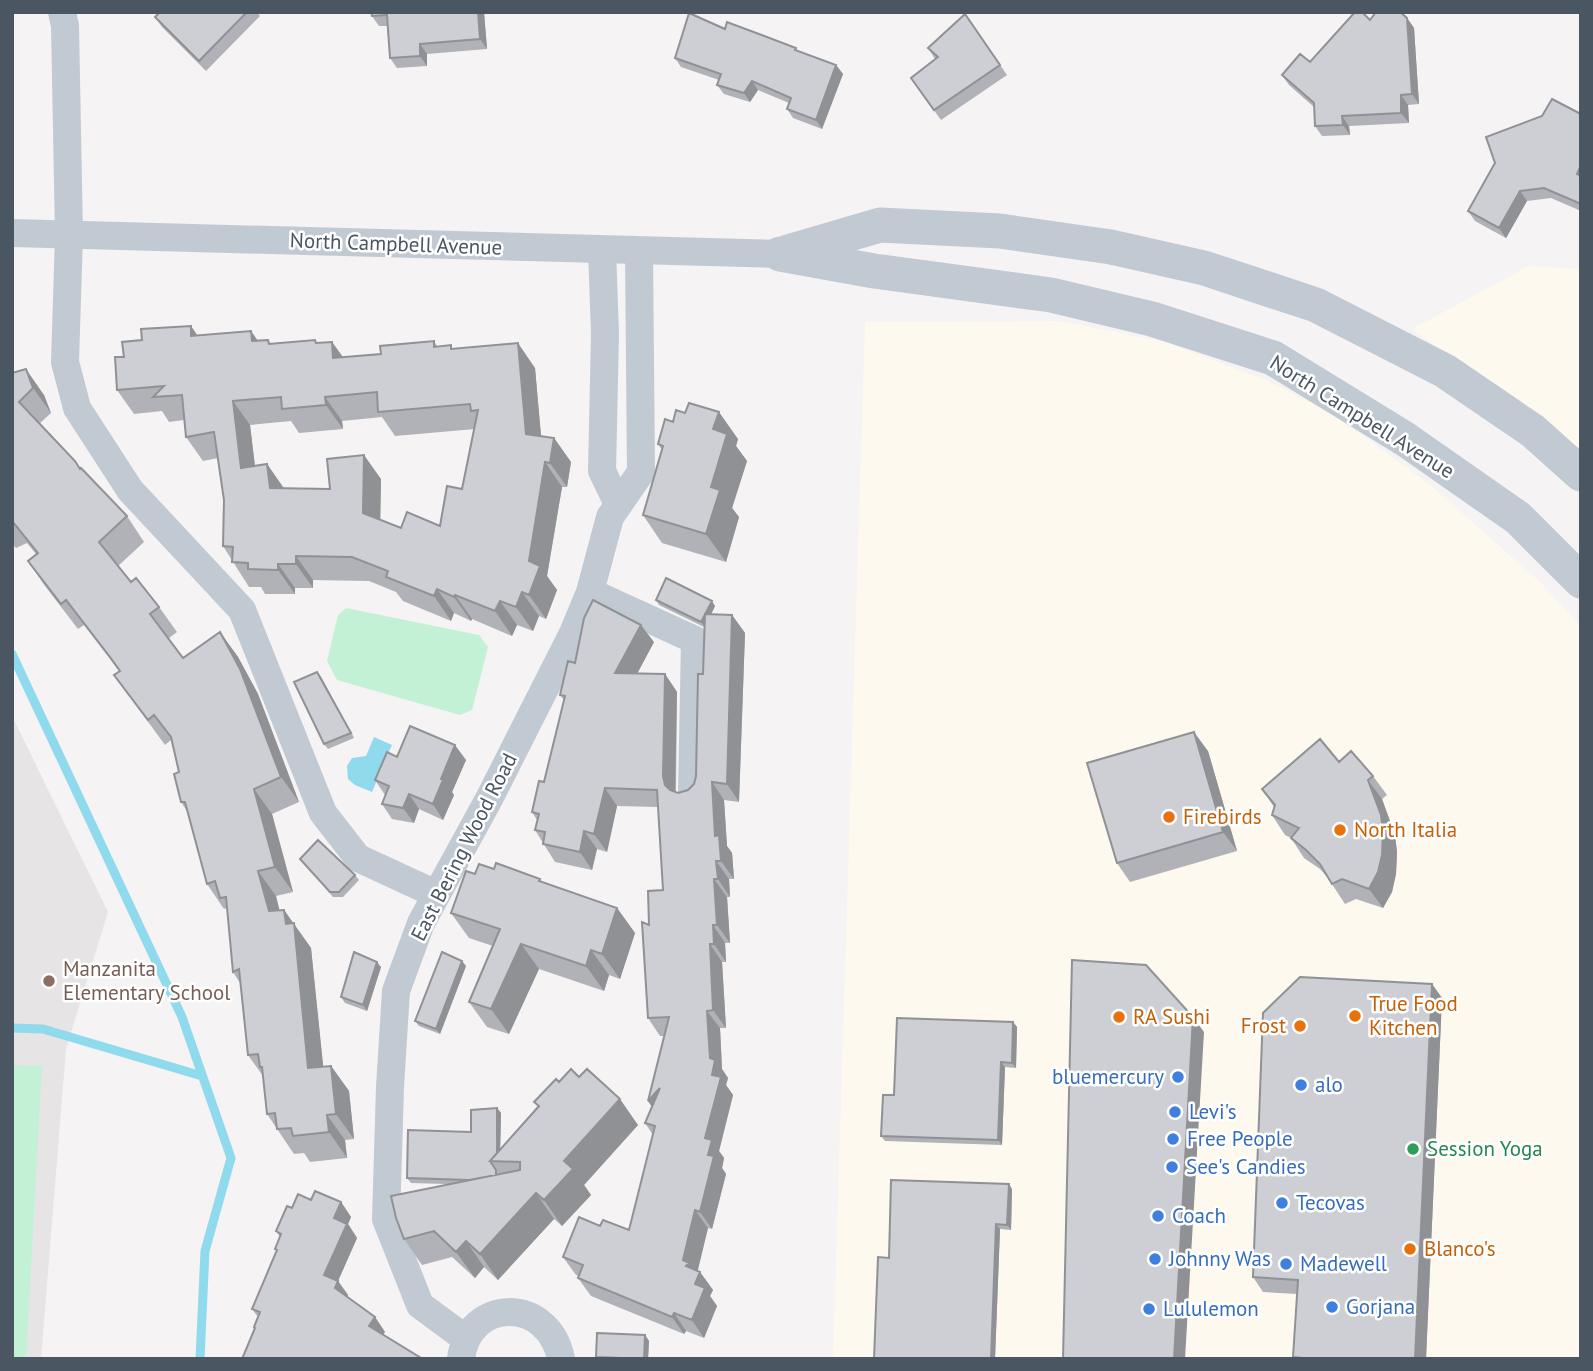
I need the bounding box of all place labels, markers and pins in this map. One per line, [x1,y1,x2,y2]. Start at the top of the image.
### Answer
place label: Firebirds [1183,803,1262,830]
marker: Firebirds [1161,809,1177,825]
place label: North Italia [1354,816,1457,843]
marker: North Italia [1332,822,1348,838]
place label: Manzanita Elementary School [63,955,230,1006]
marker: Manzanita Elementary School [41,973,57,989]
place label: True Food Kitchen [1369,990,1458,1041]
place label: RA Sushi [1133,1003,1210,1030]
marker: True Food Kitchen [1347,1008,1363,1024]
marker: RA Sushi [1111,1009,1127,1025]
place label: Frost [1241,1012,1286,1039]
marker: Frost [1292,1018,1308,1034]
place label: bluemercury [1052,1063,1164,1090]
marker: bluemercury [1170,1069,1186,1085]
place label: alo [1315,1071,1343,1098]
marker: alo [1293,1077,1309,1093]
place label: Levi's [1189,1098,1237,1125]
marker: Levi's [1167,1104,1183,1120]
place label: Free People [1187,1125,1293,1152]
marker: Free People [1165,1131,1181,1147]
place label: Session Yoga [1427,1135,1543,1162]
marker: Session Yoga [1405,1141,1421,1157]
place label: See's Candies [1186,1153,1306,1180]
marker: See's Candies [1164,1159,1180,1175]
place label: Tecovas [1296,1189,1365,1216]
marker: Tecovas [1274,1195,1290,1211]
place label: Coach [1172,1202,1226,1229]
marker: Coach [1150,1208,1166,1224]
place label: Blanco's [1424,1235,1496,1262]
marker: Blanco's [1402,1241,1418,1257]
place label: Johnny Was [1168,1245,1271,1272]
place label: Madewell [1300,1250,1387,1277]
marker: Johnny Was [1147,1251,1163,1267]
marker: Madewell [1278,1256,1294,1272]
place label: Gorjana [1346,1293,1415,1320]
place label: Lululemon [1163,1295,1259,1322]
marker: Gorjana [1324,1299,1340,1315]
marker: Lululemon [1141,1301,1157,1317]

